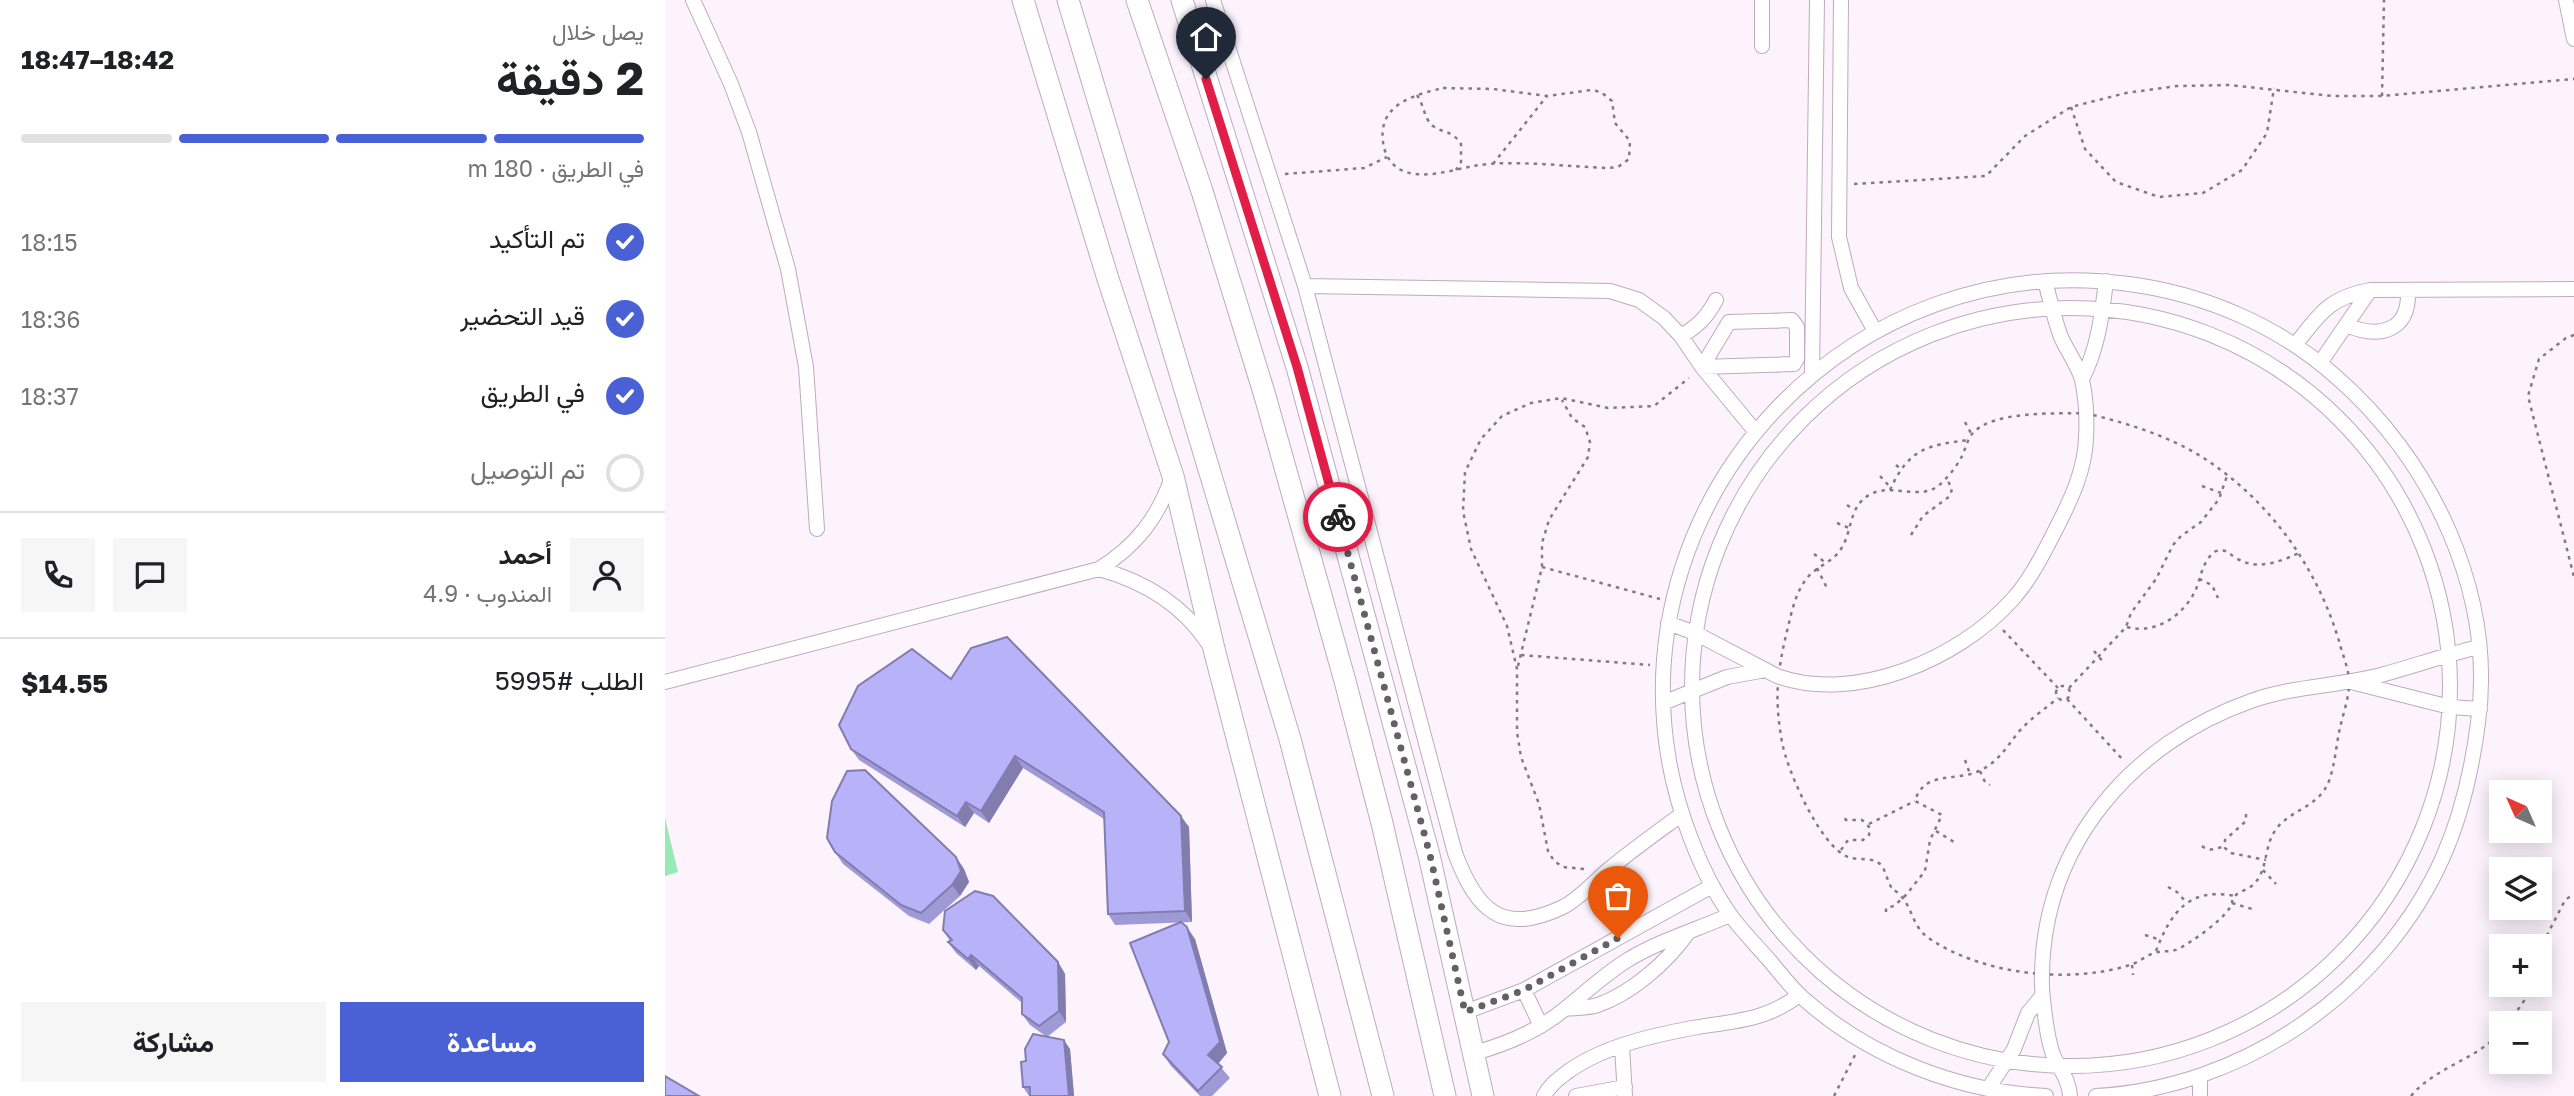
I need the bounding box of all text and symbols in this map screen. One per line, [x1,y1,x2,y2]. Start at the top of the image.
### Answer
pin [1176,7,1236,79]
text: يصل خلال [552,17,644,45]
icon: home [1187,18,1225,56]
text: 18:42–18:47 [21,44,174,75]
text: 2 دقيقة [496,50,644,105]
text: في الطريق · 180 m [468,154,644,182]
text: تم التأكيد [489,223,585,254]
icon: check [606,223,644,261]
text: 18:15 [21,228,78,256]
text: قيد التحضير [460,300,585,331]
icon: check [606,300,644,338]
text: 18:36 [21,305,80,333]
text: في الطريق [480,377,585,408]
icon: check [606,377,644,415]
text: 18:37 [21,382,79,410]
text: تم التوصيل [470,454,585,485]
courier [1303,482,1373,552]
icon: bike [1319,498,1357,536]
button: phone [21,538,95,612]
button: chat [113,538,187,612]
button: person [570,538,644,612]
text: أحمد [499,539,552,570]
text: المندوب · 4.9 [423,579,552,607]
text: الطلب #5995 [495,665,644,696]
text: $14.55 [21,668,108,699]
north arrow [2489,780,2551,844]
map controls [2489,780,2552,1074]
button: layers [2489,857,2552,920]
pin [1588,866,1648,938]
icon: bag [1599,877,1637,915]
button: + [2489,934,2552,997]
button: مشاركة [21,1002,326,1082]
button: مساعدة [340,1002,644,1082]
button: − [2489,1011,2552,1074]

